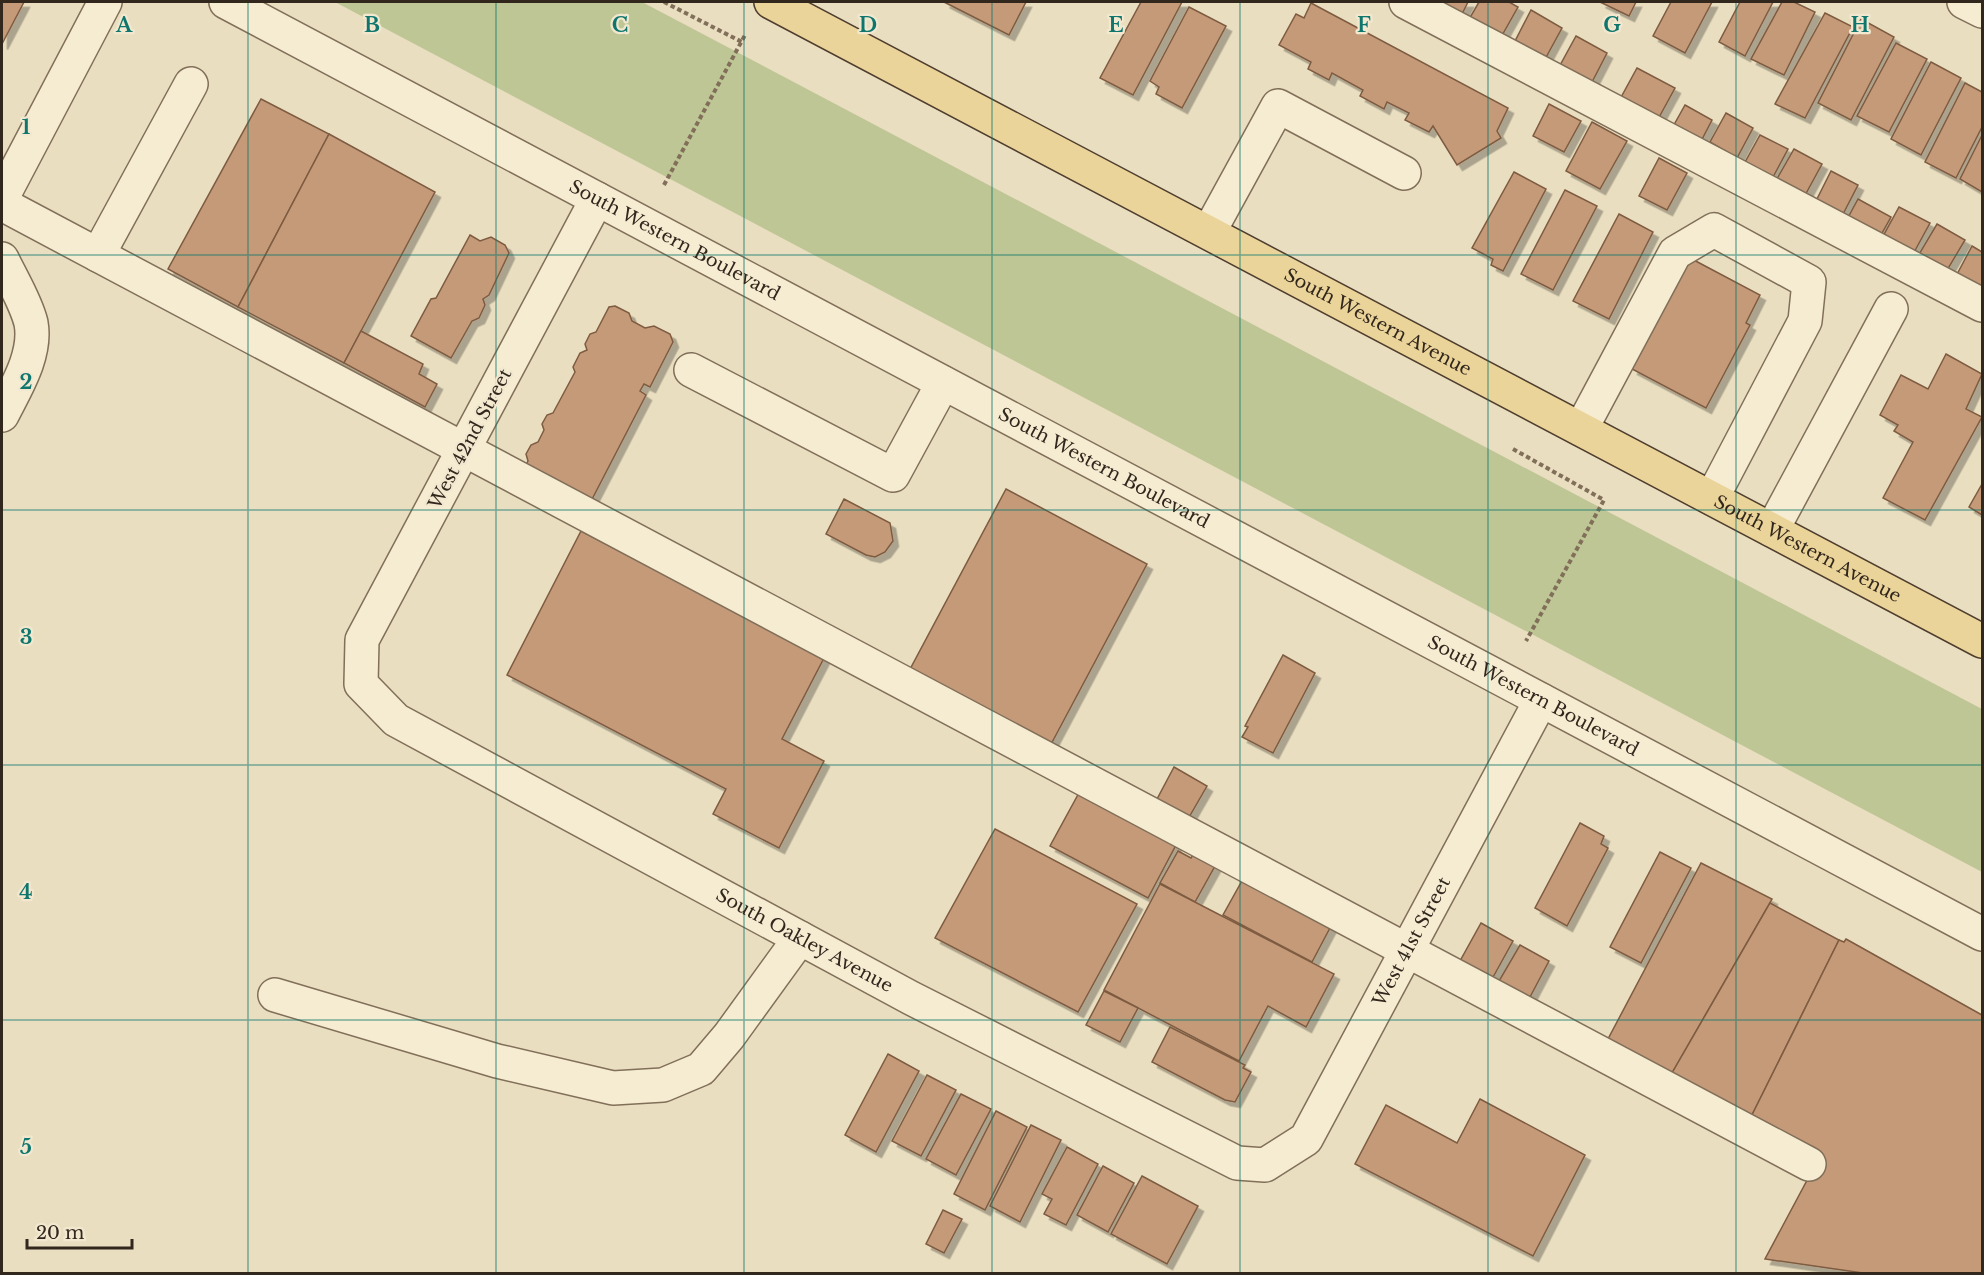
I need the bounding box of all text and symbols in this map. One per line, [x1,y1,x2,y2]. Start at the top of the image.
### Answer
text: A [115,13,133,37]
text: B [364,13,380,37]
text: C [612,13,628,37]
text: D [859,13,877,37]
text: E [1108,13,1124,37]
text: F [1357,13,1371,37]
text: G [1603,13,1621,37]
text: H [1851,13,1870,37]
text: 1 [22,115,31,139]
street label: South Western Boulevard [565,175,784,305]
street label: South Western Avenue [1280,264,1475,381]
street label: West 42nd Street [423,365,516,514]
text: 2 [19,370,33,394]
street label: South Western Boulevard [995,403,1213,533]
street label: South Western Avenue [1710,491,1905,607]
text: 3 [20,625,32,649]
street label: South Western Boulevard [1424,631,1643,761]
street label: West 41st Street [1368,873,1455,1011]
text: 4 [19,880,33,904]
street label: South Oakley Avenue [712,884,897,997]
text: 5 [20,1135,32,1159]
scale bar [27,1212,132,1250]
text: 20 m [36,1222,84,1244]

